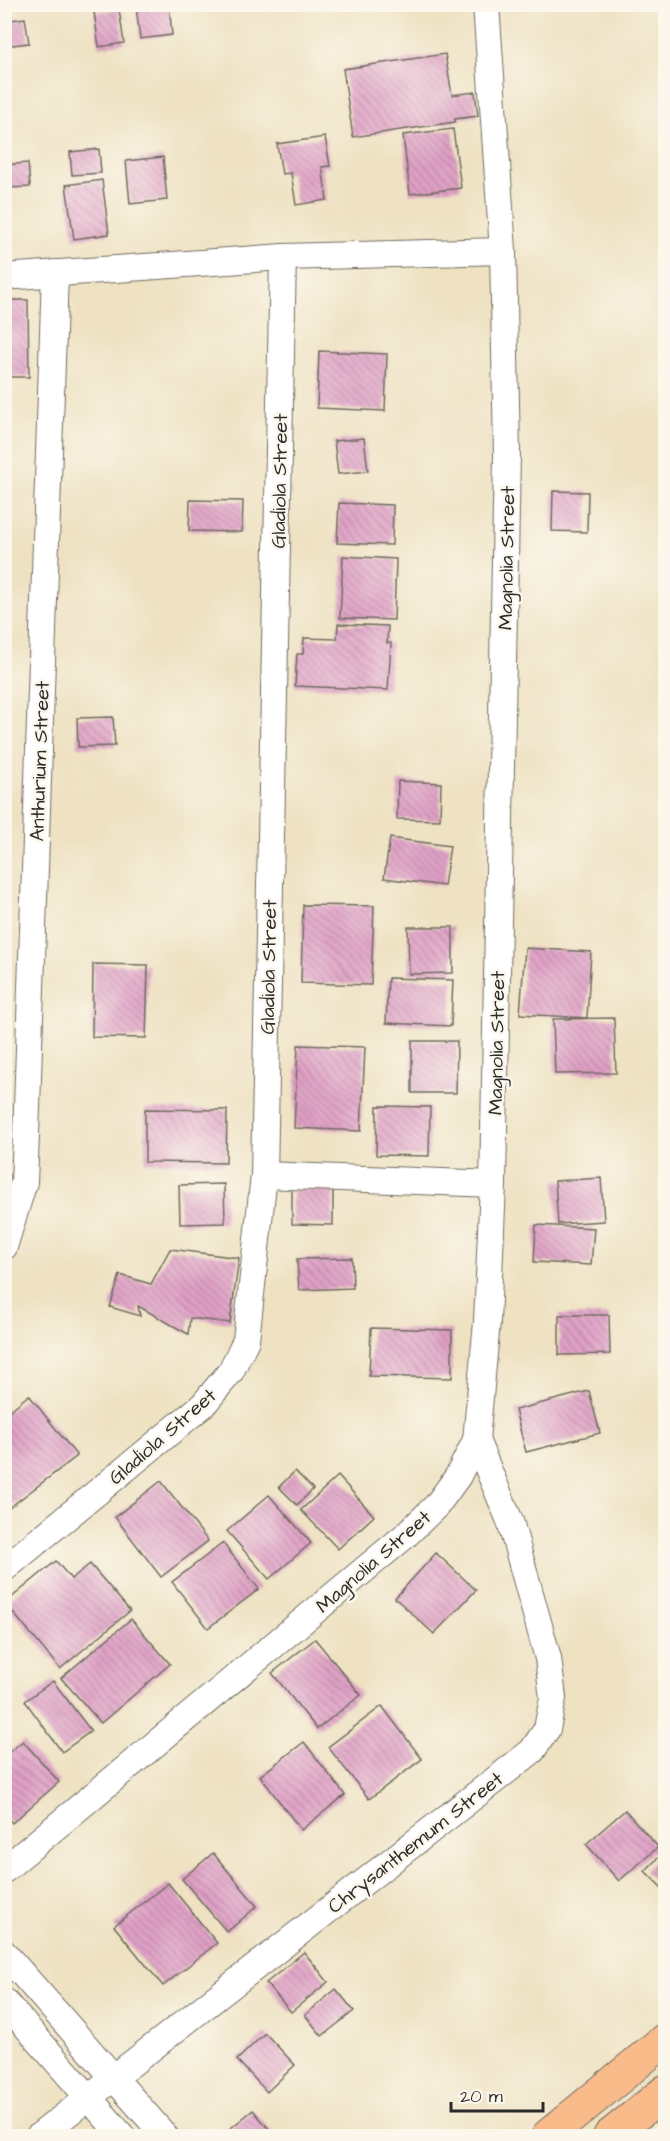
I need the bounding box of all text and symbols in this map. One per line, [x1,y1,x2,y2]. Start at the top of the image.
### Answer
street label: Gladiola Street [265,413,295,549]
street label: Magnolia Street [492,486,523,630]
street label: Anthurium Street [23,680,57,842]
street label: Gladiola Street [254,899,284,1035]
street label: Magnolia Street [482,971,513,1115]
street label: Gladiola Street [103,1382,223,1492]
street label: Magnolia Street [310,1504,438,1620]
street label: Chrysanthemum Street [322,1765,510,1921]
scale bar [451,2075,542,2113]
text: 20 m [460,2084,503,2109]

